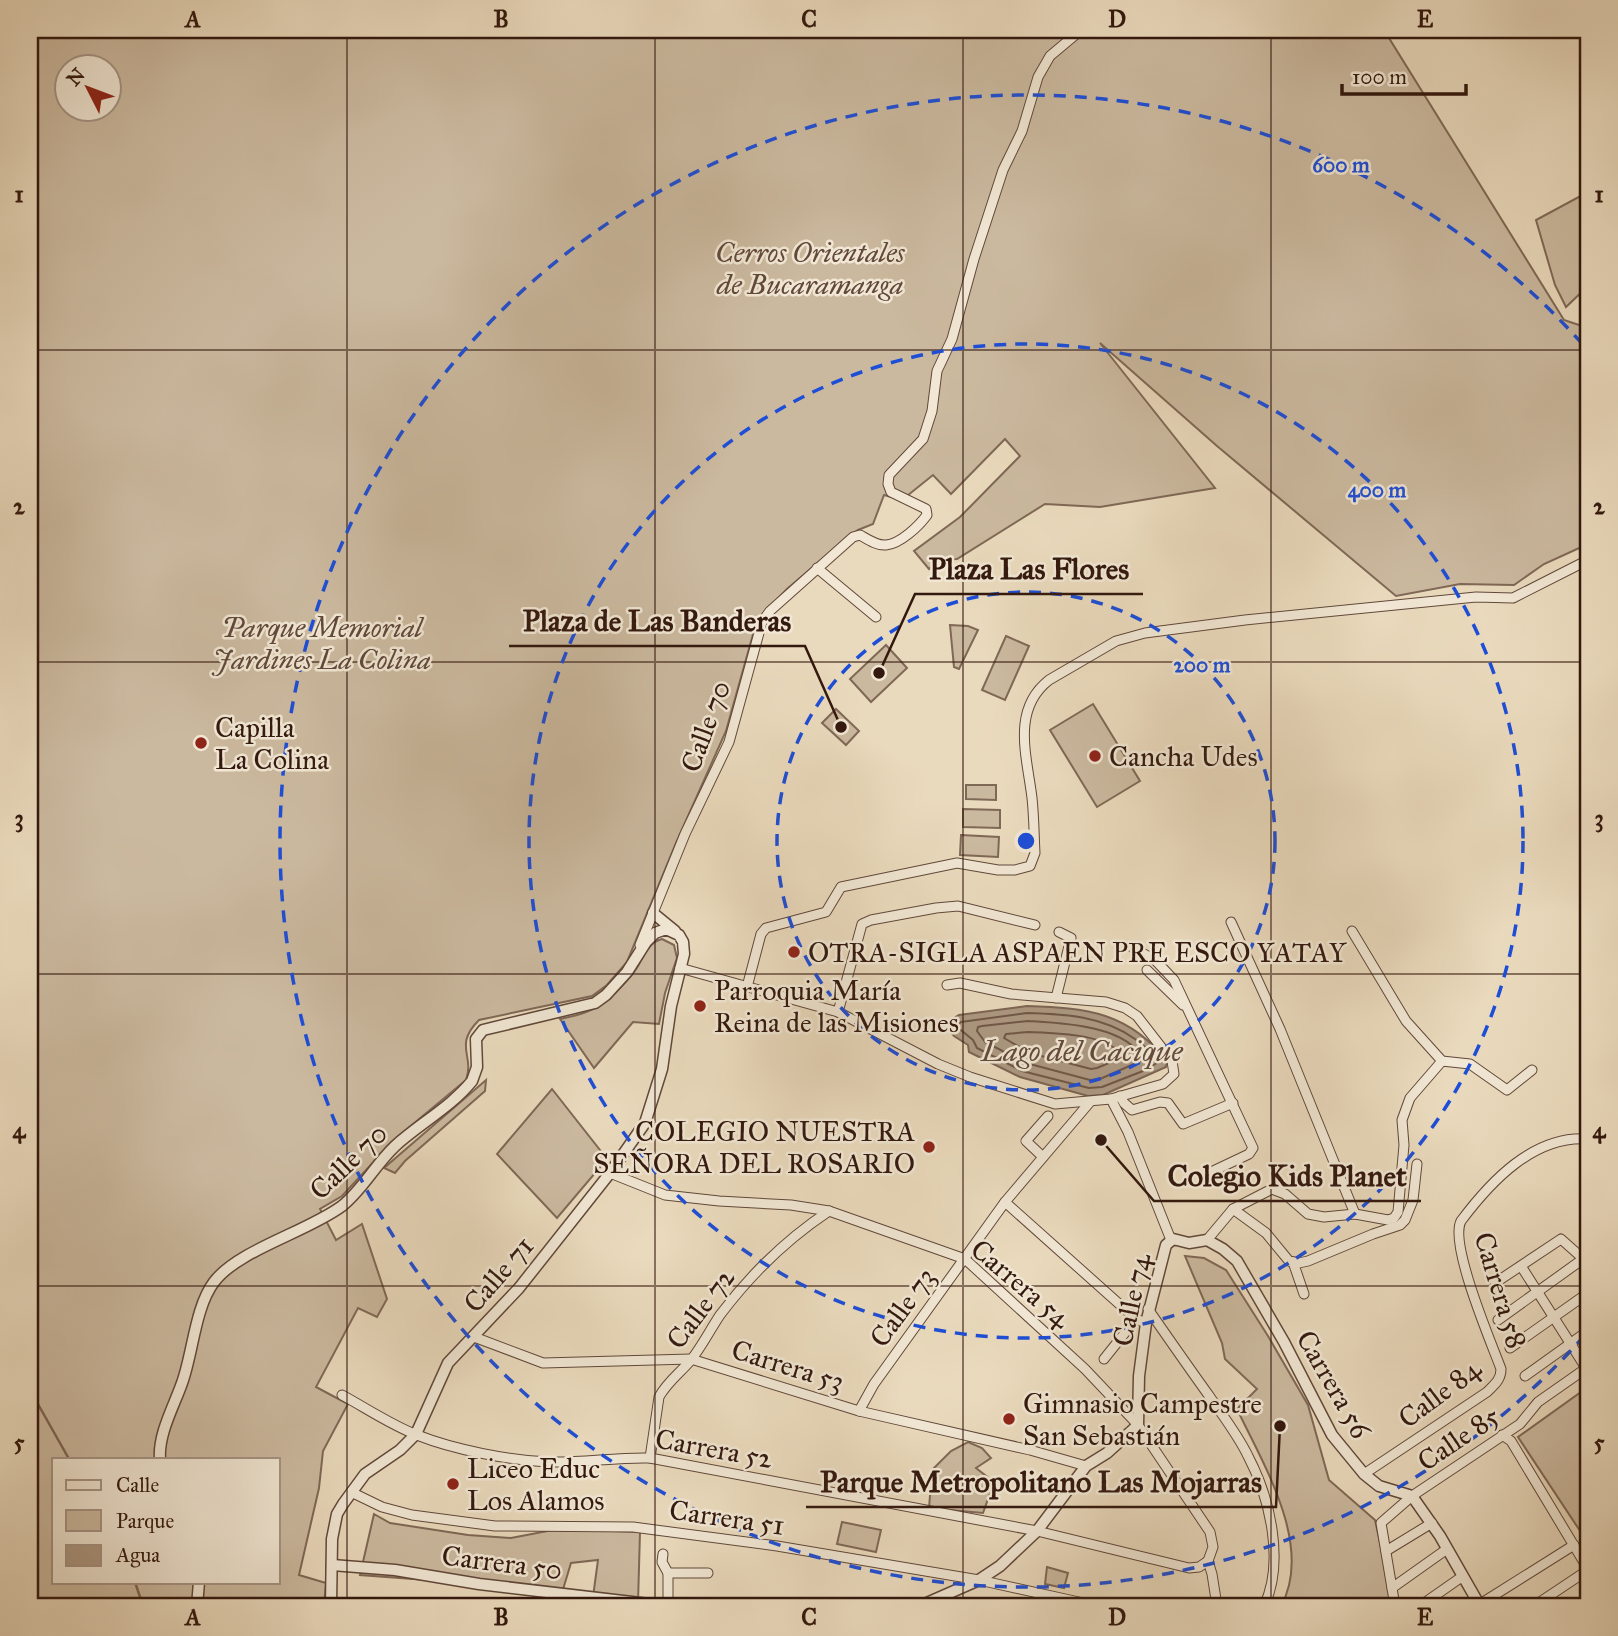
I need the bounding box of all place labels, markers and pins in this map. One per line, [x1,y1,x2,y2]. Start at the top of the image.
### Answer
callout: Plaza Las Flores [915,543,1143,594]
callout: Plaza de Las Banderas [509,595,805,646]
place label: Capilla La Colina [215,710,329,777]
marker: Capilla La Colina [193,735,209,751]
place label: Cancha Udes [1109,739,1258,774]
marker: Cancha Udes [1087,748,1103,764]
centre of rings [1014,829,1038,853]
place label: OTRA-SIGLA ASPAEN PRE ESCO YATAY [808,935,1348,970]
marker: OTRA-SIGLA ASPAEN PRE ESCO YATAY [786,944,802,960]
place label: Parroquia María Reina de las Misiones [714,973,959,1040]
marker: Parroquia María Reina de las Misiones [692,998,708,1014]
place label: COLEGIO NUESTRA SEÑORA DEL ROSARIO [593,1114,915,1181]
marker: COLEGIO NUESTRA SEÑORA DEL ROSARIO [921,1139,937,1155]
callout: Colegio Kids Planet [1154,1150,1421,1201]
place label: Gimnasio Campestre San Sebastián [1023,1386,1262,1453]
marker: Gimnasio Campestre San Sebastián [1001,1411,1017,1427]
place label: Liceo Educ Los Alamos [467,1451,604,1518]
callout: Parque Metropolitano Las Mojarras [806,1456,1276,1507]
marker: Liceo Educ Los Alamos [445,1476,461,1492]

